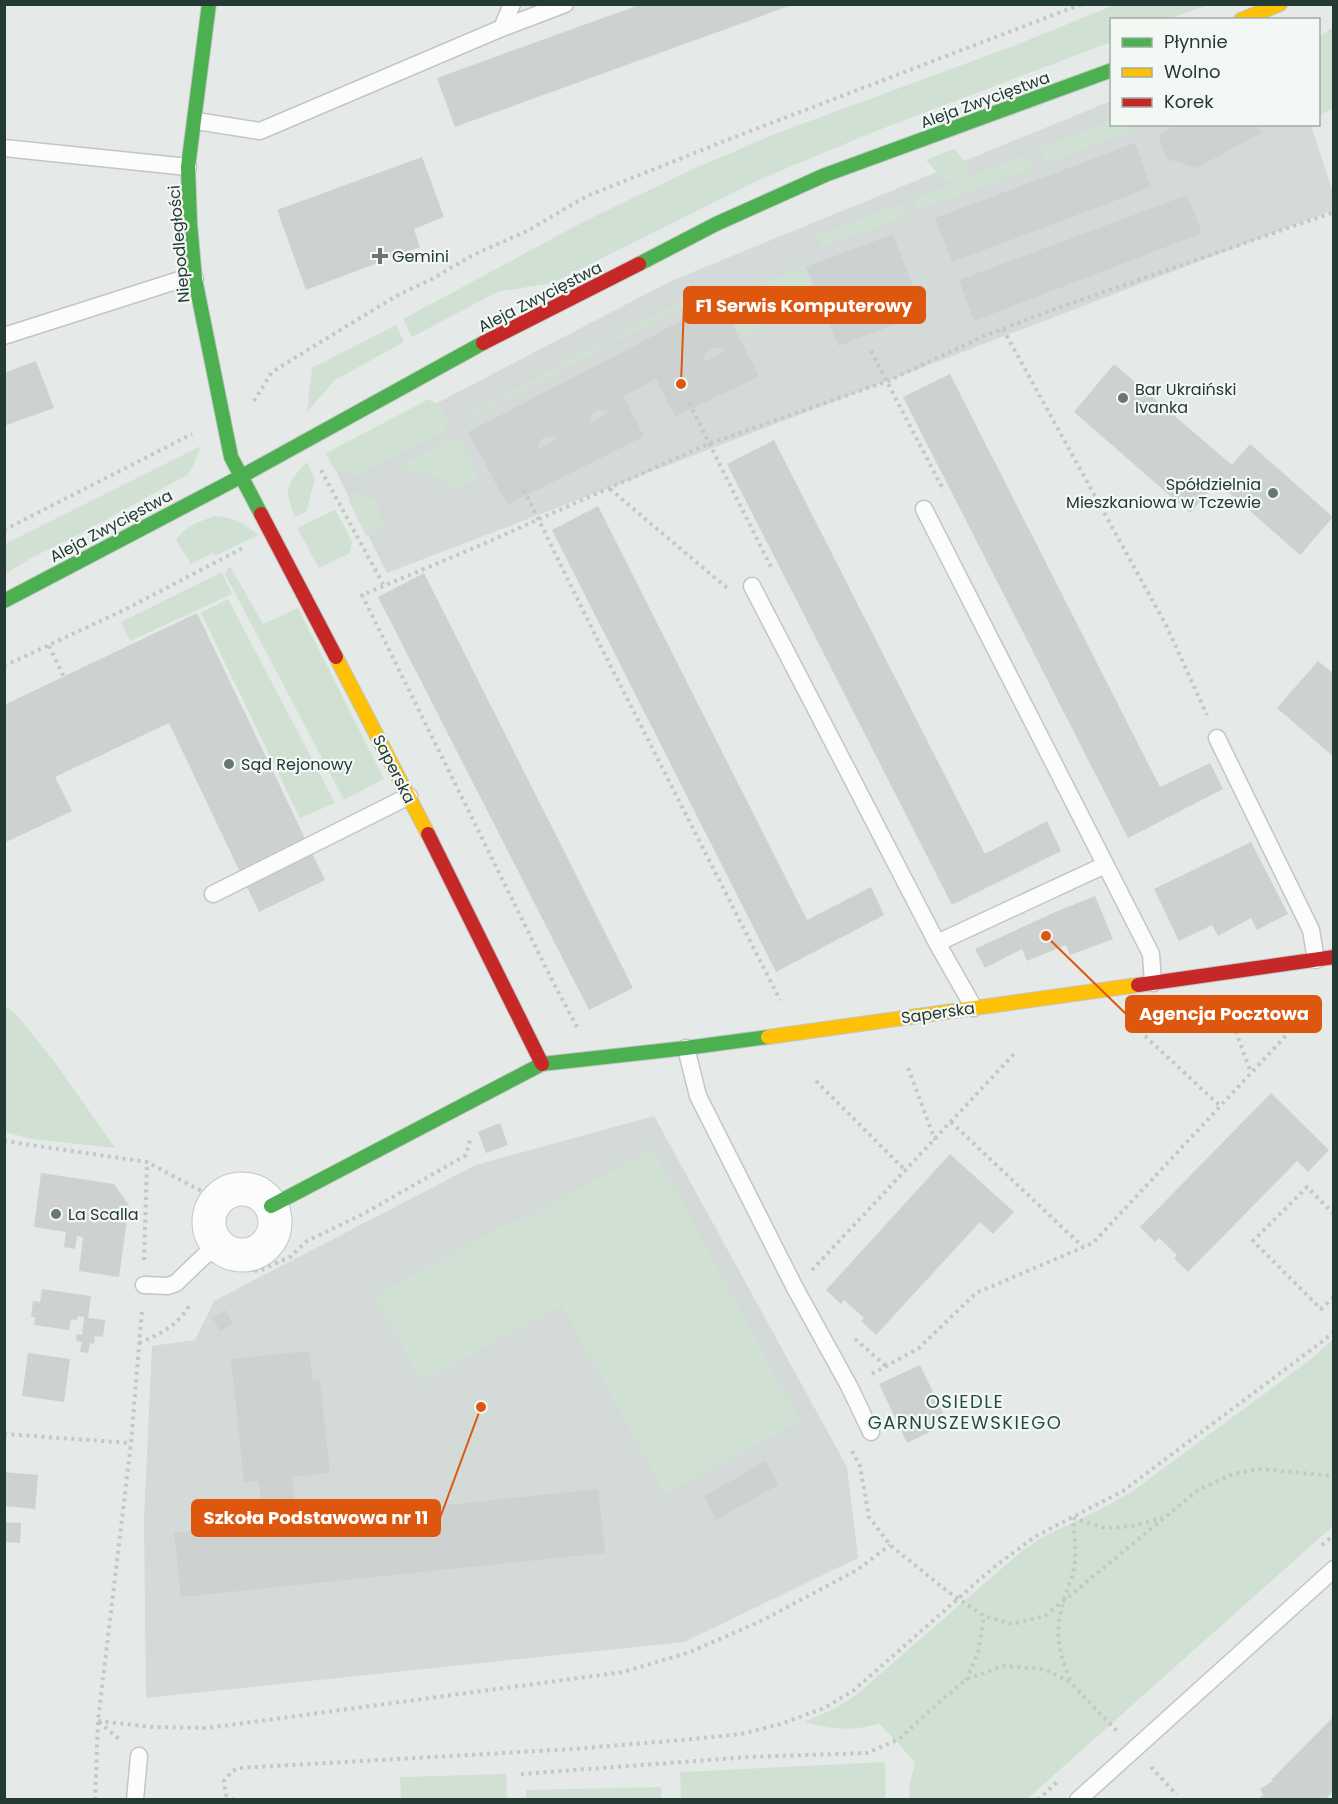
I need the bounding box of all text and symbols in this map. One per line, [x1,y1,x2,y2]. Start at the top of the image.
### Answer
legend [1110,18,1320,126]
text: Płynnie [1164,29,1228,54]
text: Wolno [1164,59,1221,84]
street label: Aleja Zwycięstwa [917,66,1053,134]
text: Korek [1164,89,1214,114]
street label: Niepodległości [162,184,196,304]
place label: Gemini [392,245,449,268]
marker: Gemini [373,249,387,263]
street label: Aleja Zwycięstwa [474,256,606,338]
callout: F1 Serwis Komputerowy [684,287,925,323]
text: F1 Serwis Komputerowy [695,293,913,318]
place label: Bar Ukraiński Ivanka [1135,378,1236,419]
marker: Bar Ukraiński Ivanka [1116,391,1130,405]
place label: Spółdzielnia Mieszkaniowa w Tczewie [1066,473,1261,514]
street label: Aleja Zwycięstwa [45,484,177,568]
marker: Spółdzielnia Mieszkaniowa w Tczewie [1266,486,1280,500]
street label: Saperska [367,731,421,807]
place label: Sąd Rejonowy [241,753,353,776]
marker: Sąd Rejonowy [222,757,236,771]
street label: Saperska [900,996,976,1030]
callout: Agencja Pocztowa [1126,996,1321,1032]
text: Agencja Pocztowa [1139,1001,1309,1026]
place label: La Scalla [68,1203,139,1226]
marker: La Scalla [49,1207,63,1221]
district label: OSIEDLE GARNUSZEWSKIEGO [868,1389,1062,1435]
callout: Szkoła Podstawowa nr 11 [192,1500,440,1536]
text: Szkoła Podstawowa nr 11 [204,1505,428,1530]

